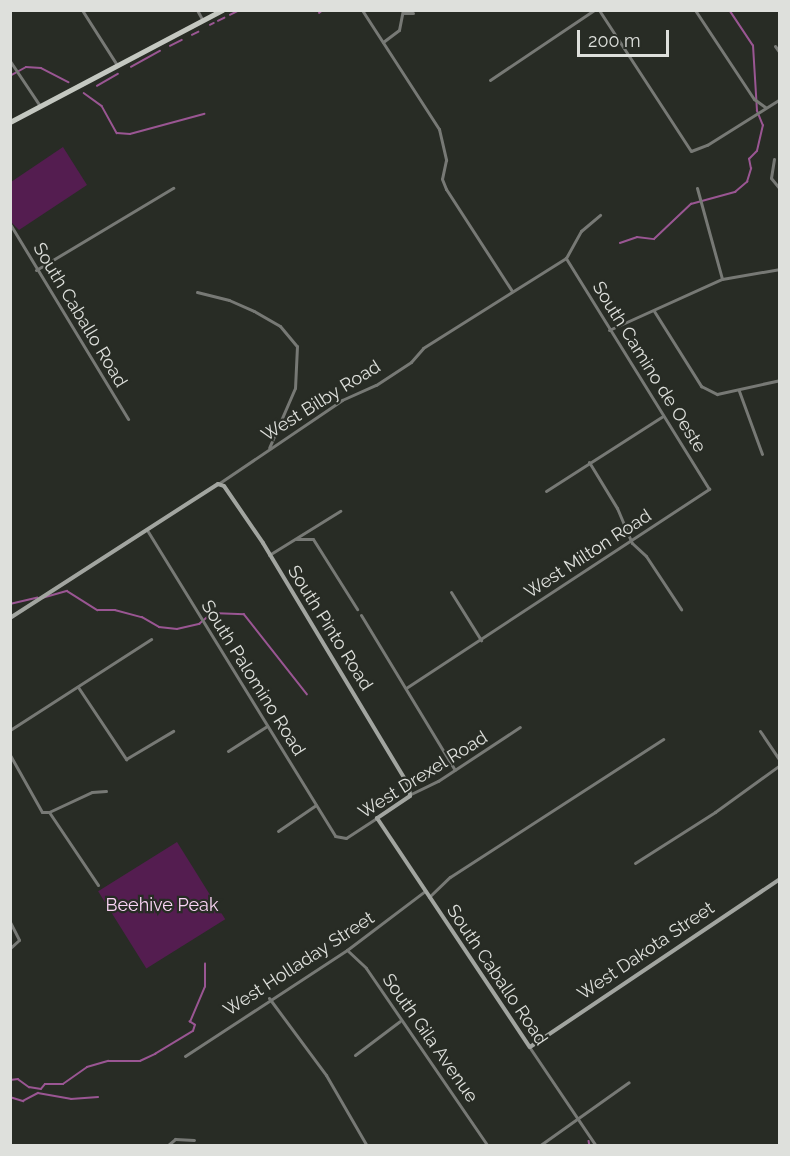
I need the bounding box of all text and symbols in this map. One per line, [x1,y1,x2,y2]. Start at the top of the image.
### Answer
scale bar [580,18,672,56]
text: 200 m [588,30,641,51]
street label: South Caballo Road [28,239,132,391]
street label: South Camino de Oeste [588,278,710,456]
street label: West Bilby Road [257,356,385,446]
street label: West Milton Road [520,505,656,603]
street label: South Pinto Road [283,562,377,694]
street label: South Palomino Road [196,596,310,760]
street label: West Drexel Road [354,726,492,824]
park label: Beehive Peak [106,894,218,916]
street label: West Dakota Street [574,897,718,1005]
street label: South Caballo Road [442,901,552,1049]
street label: West Holladay Street [219,907,379,1021]
street label: South Gila Avenue [377,969,483,1107]

